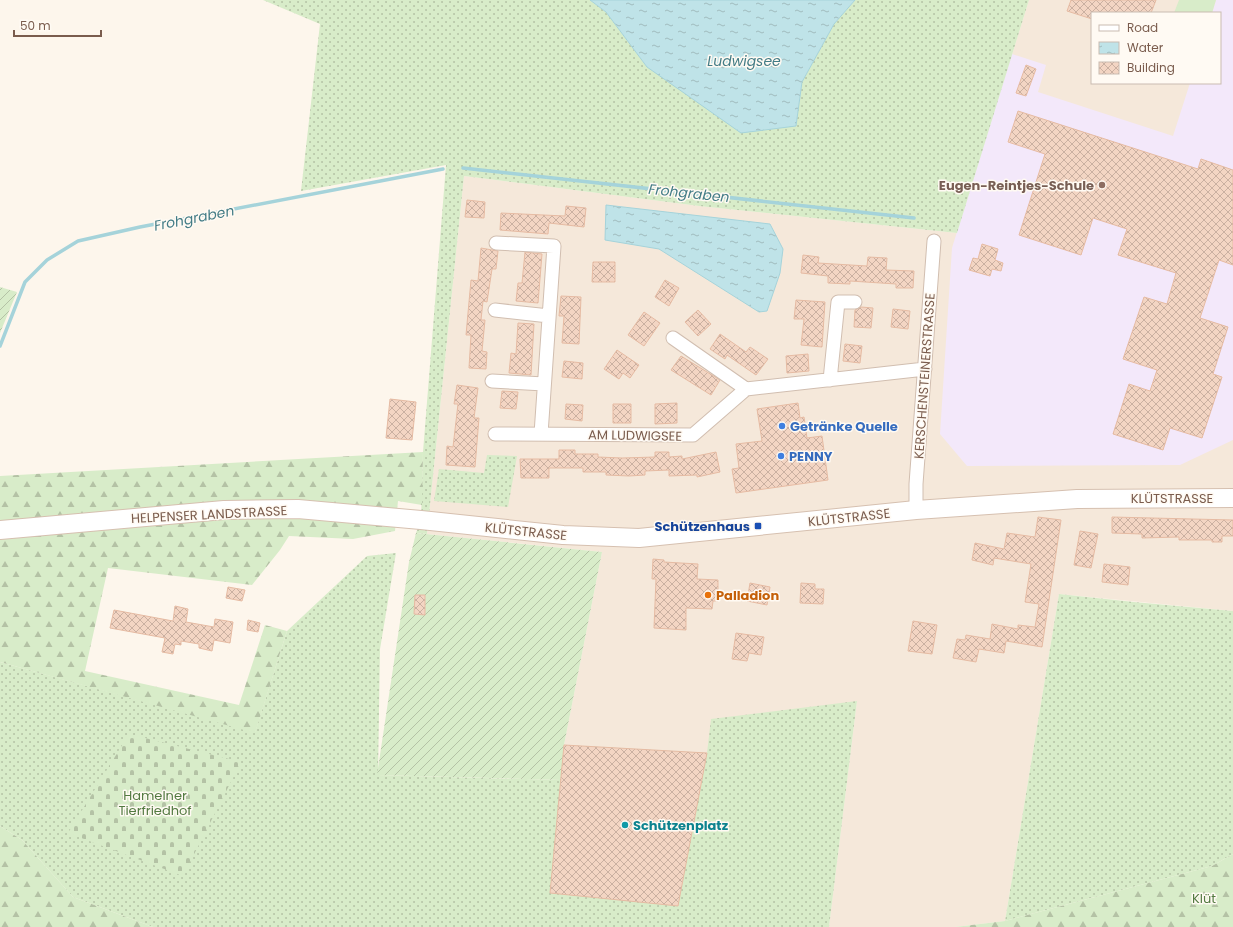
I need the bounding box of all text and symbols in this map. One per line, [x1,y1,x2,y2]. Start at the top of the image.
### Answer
scale bar [14,12,101,38]
legend [1091,12,1221,84]
text: 50 m [20,17,51,34]
text: Road [1127,19,1158,36]
text: Water [1127,39,1164,56]
water label: Ludwigsee [707,51,781,71]
text: Building [1127,59,1175,76]
place label: Eugen-Reintjes-Schule [939,176,1094,195]
water label: Frohgraben [647,179,731,207]
marker: Eugen-Reintjes-Schule [1097,180,1107,190]
water label: Frohgraben [152,200,236,236]
street label: KERSCHENSTEINERSTRASSE [909,292,940,460]
place label: Getränke Quelle [790,417,898,436]
marker: Getränke Quelle [777,421,787,431]
street label: AM LUDWIGSEE [588,425,682,446]
place label: PENNY [789,447,833,466]
marker: PENNY [776,451,786,461]
street label: KLÜTSTRASSE [1131,489,1213,508]
street label: HELPENSER LANDSTRASSE [131,501,288,528]
street label: KLÜTSTRASSE [807,504,891,531]
place label: Schützenhaus [655,517,750,536]
street label: KLÜTSTRASSE [484,518,568,545]
marker: Schützenhaus [753,521,763,531]
place label: Palladion [716,586,779,605]
marker: Palladion [703,590,713,600]
park label: Hamelner Tierfriedhof [118,786,192,820]
place label: Schützenplatz [633,816,729,835]
marker: Schützenplatz [620,820,630,830]
park label: Klüt [1192,889,1216,908]

